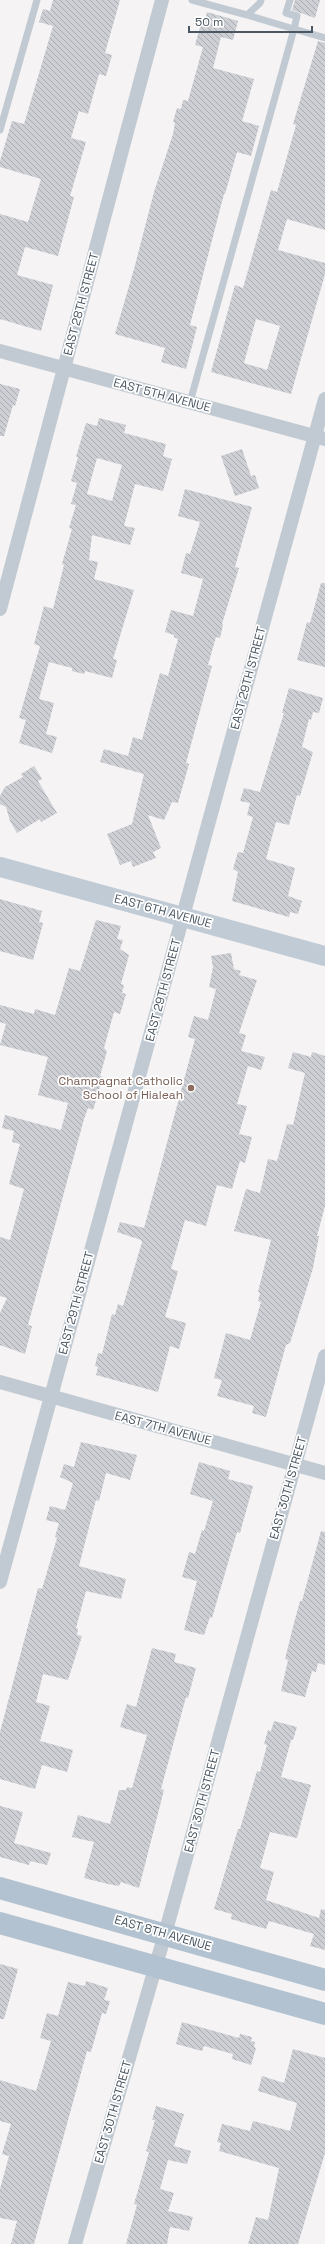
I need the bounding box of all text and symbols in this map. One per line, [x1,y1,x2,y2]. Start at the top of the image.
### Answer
scale bar [189,8,312,34]
text: 50 m [195,14,223,30]
street label: EAST 28TH STREET [60,251,102,357]
street label: EAST 5TH AVENUE [112,374,213,416]
street label: EAST 29TH STREET [227,625,269,731]
street label: EAST 6TH AVENUE [113,890,214,932]
street label: EAST 29TH STREET [142,937,184,1043]
place label: Champagnat Catholic School of Hialeah [58,1073,183,1103]
marker: Champagnat Catholic School of Hialeah [186,1083,196,1093]
street label: EAST 29TH STREET [55,1250,97,1356]
street label: EAST 7TH AVENUE [113,1407,213,1449]
street label: EAST 30TH STREET [266,1435,310,1541]
street label: EAST 30TH STREET [181,1748,223,1854]
street label: EAST 8TH AVENUE [113,1911,214,1955]
street label: EAST 30TH STREET [91,2059,135,2165]

